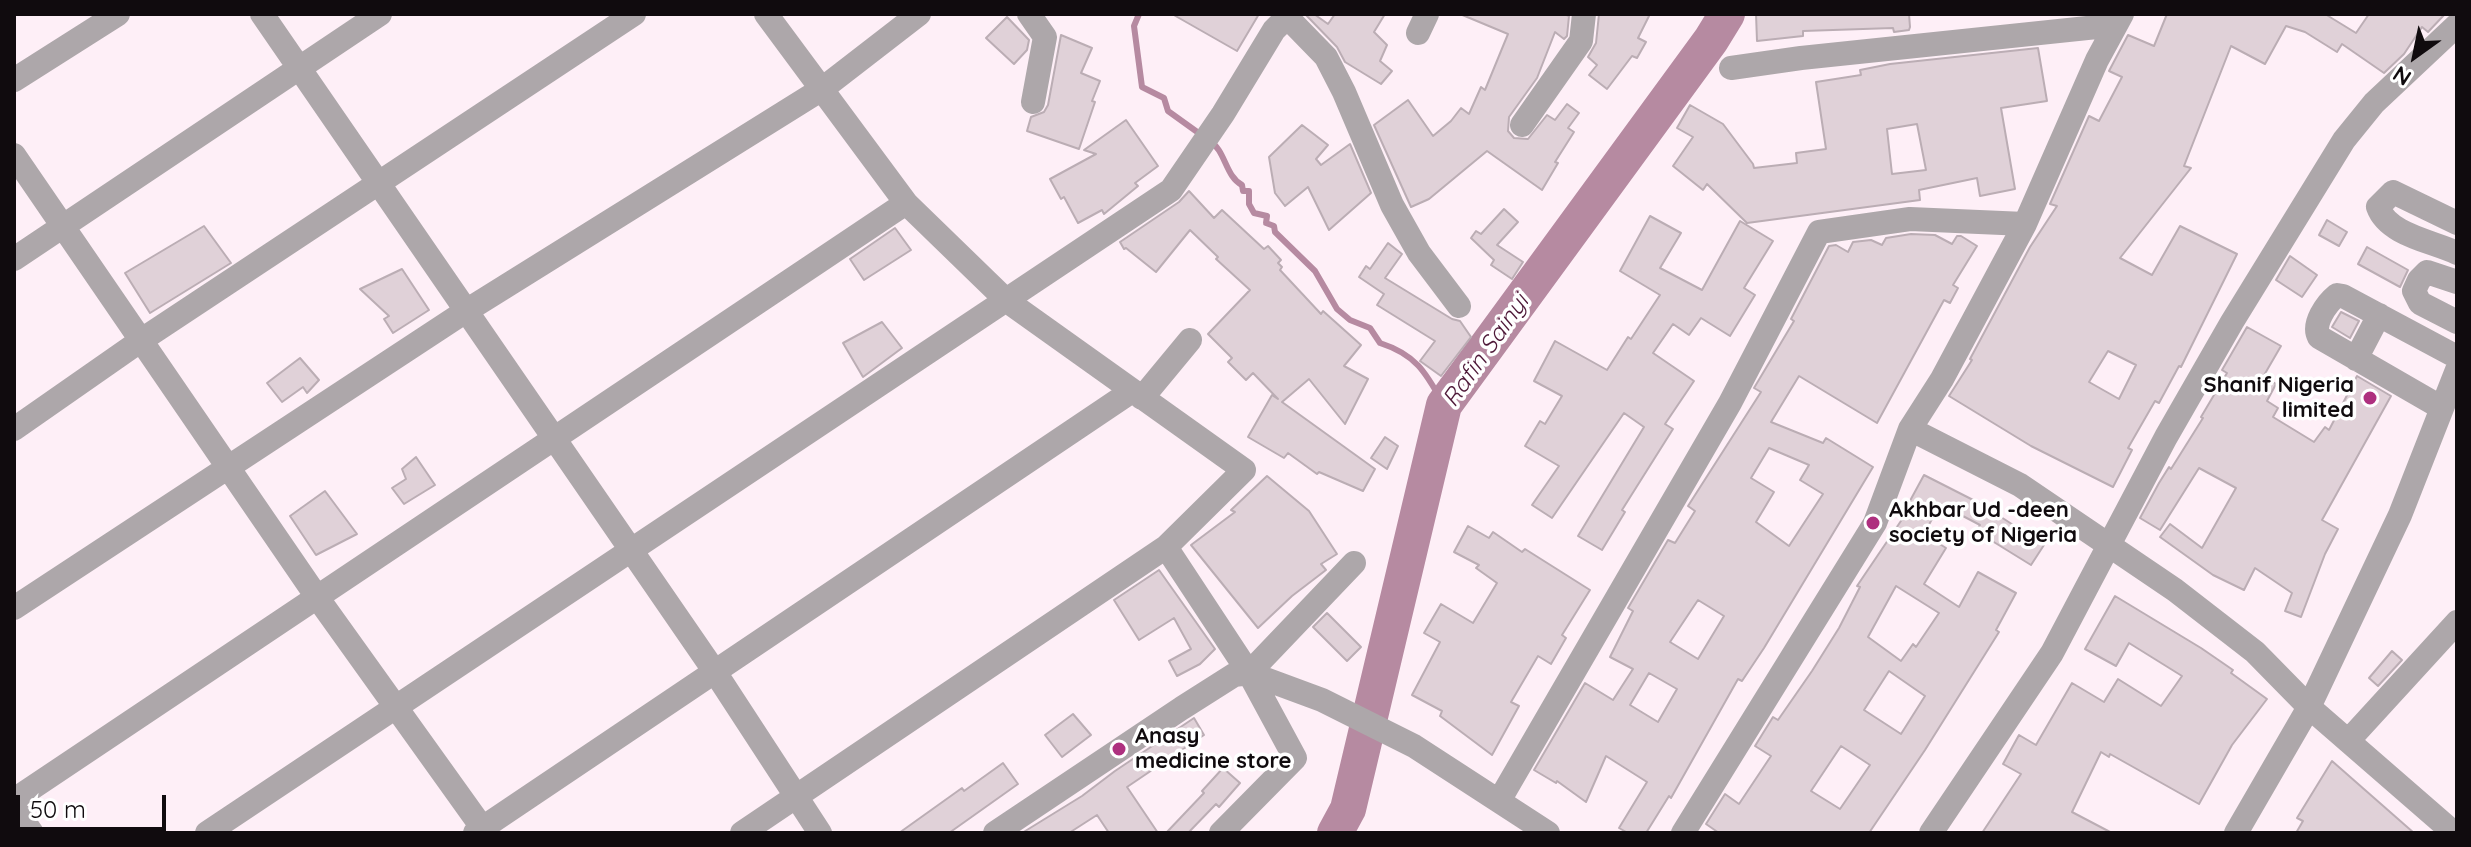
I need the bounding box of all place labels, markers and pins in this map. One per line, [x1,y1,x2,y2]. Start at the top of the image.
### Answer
place label: Shanif Nigeria limited [2204,372,2354,424]
marker: Shanif Nigeria limited [2361,389,2379,407]
place label: Akhbar Ud -deen society of Nigeria [1889,497,2077,548]
marker: Akhbar Ud -deen society of Nigeria [1864,514,1882,532]
place label: Anasy medicine store [1135,723,1291,774]
marker: Anasy medicine store [1110,740,1128,758]

